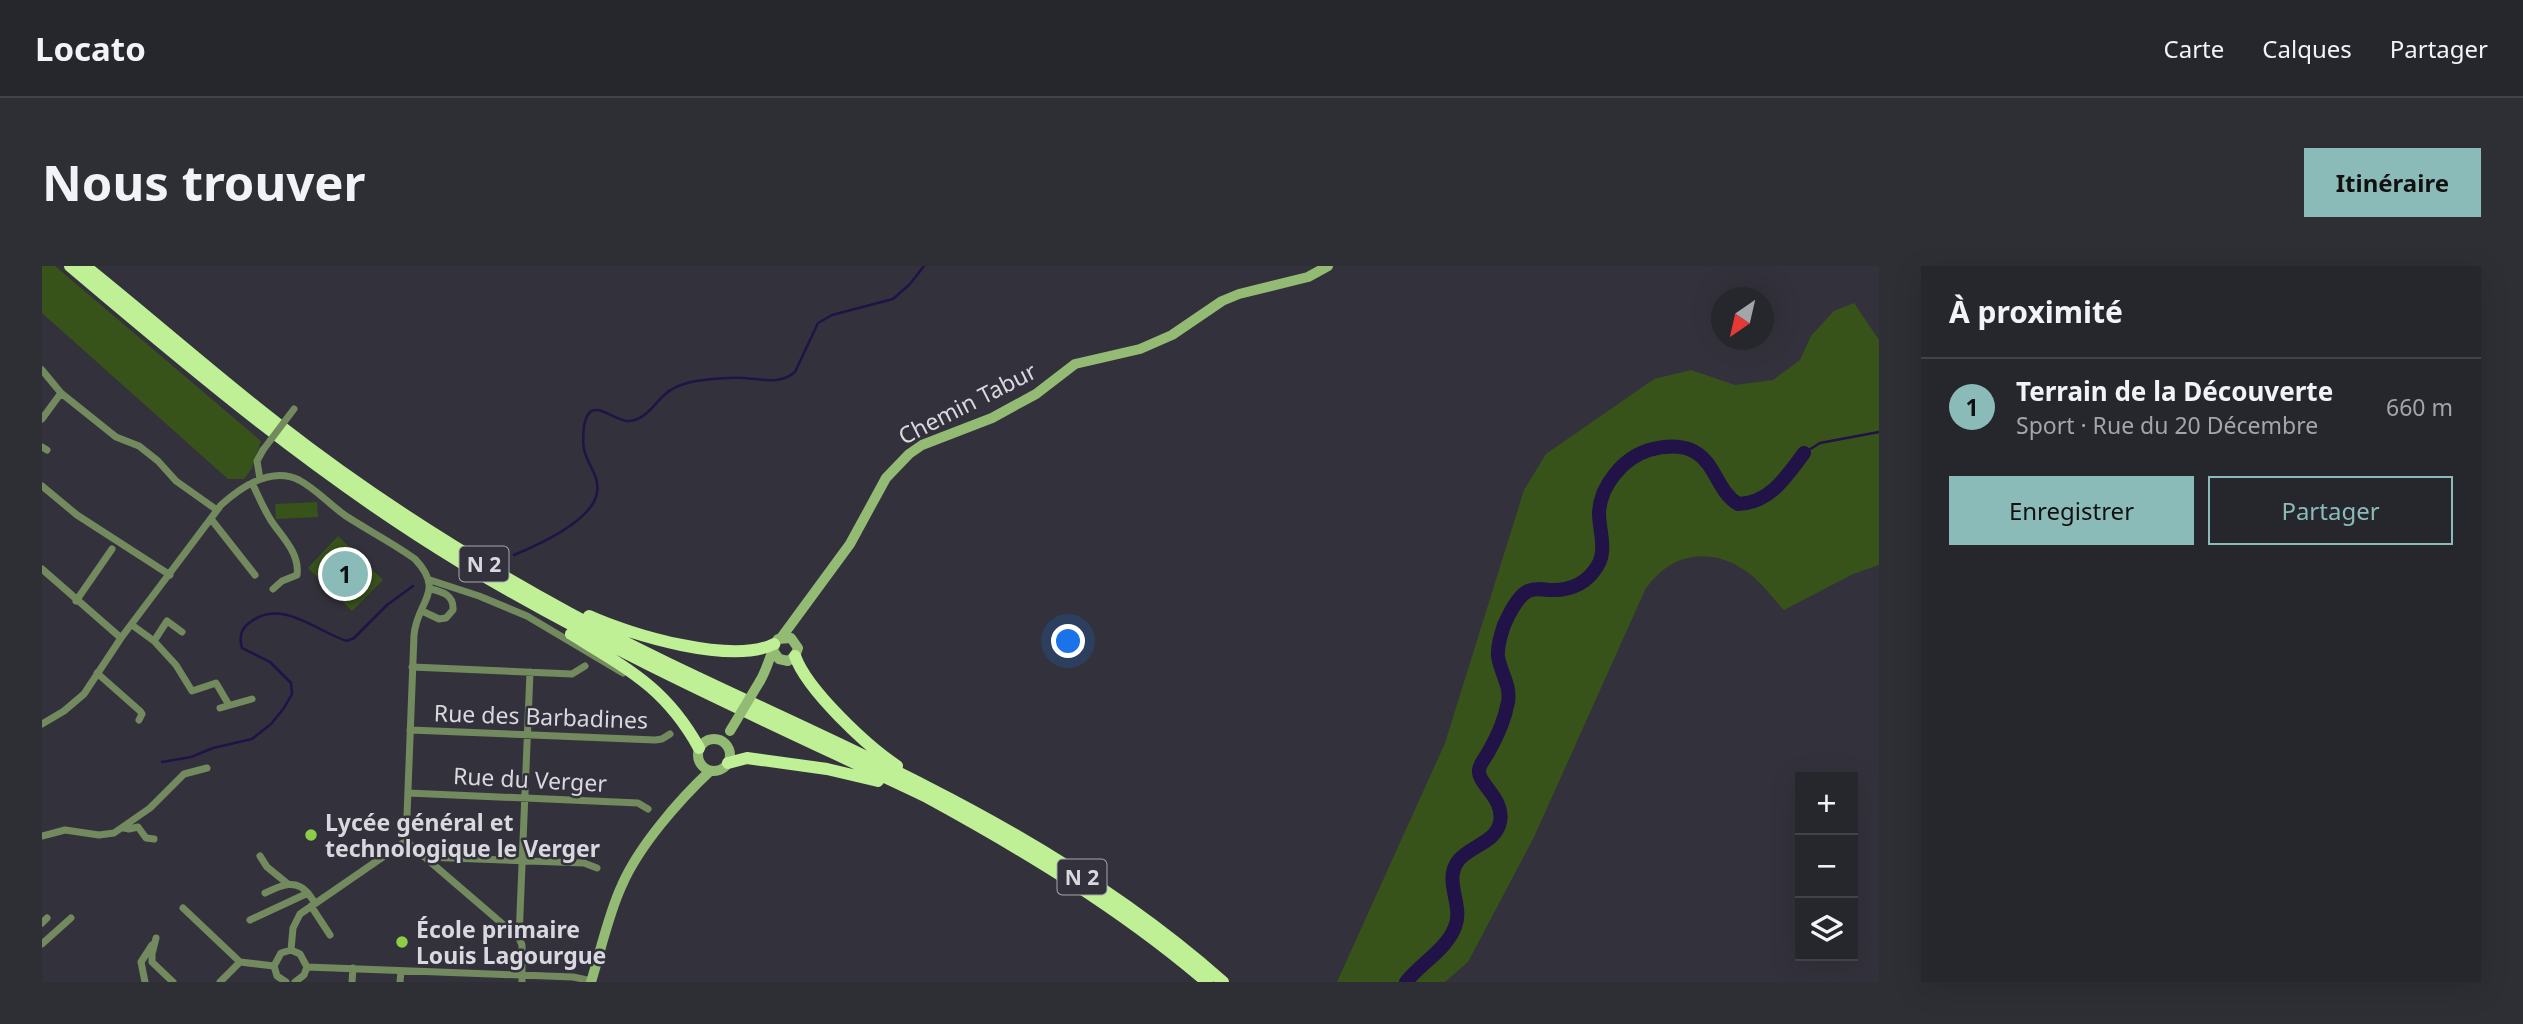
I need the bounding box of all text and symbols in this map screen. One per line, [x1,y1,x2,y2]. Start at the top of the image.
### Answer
text: Locato [35,26,146,71]
text: Carte [2164,32,2224,65]
text: Calques [2262,32,2352,65]
text: Partager [2390,32,2488,65]
button: Itinéraire [2304,148,2481,217]
text: Nous trouver [42,149,365,215]
north arrow [1711,287,1774,350]
text: À proximité [1949,291,2123,332]
street label: Chemin Tabur [892,354,1042,452]
text: Terrain de la Découverte [2016,373,2333,409]
text: 1 [1965,391,1979,423]
text: 660 m [2386,391,2453,423]
text: Sport · Rue du 20 Décembre [2016,409,2318,441]
button: Enregistrer [1949,476,2194,545]
button: Partager [2208,476,2453,545]
road number: N 2 [460,546,508,582]
pin: 1 [322,548,368,600]
your location [1051,624,1085,658]
street label: Rue des Barbadines [433,696,649,736]
street label: Rue du Verger [452,759,608,799]
map controls [1795,772,1858,961]
button: + [1795,772,1858,835]
place label: Lycée général et technologique le Verger [325,806,600,864]
marker: Lycée général et technologique le Verger [303,827,319,843]
button: − [1795,835,1858,898]
road number: N 2 [1058,860,1106,894]
button: layers [1795,898,1858,961]
place label: École primaire Louis Lagourgue [416,913,606,971]
marker: École primaire Louis Lagourgue [394,934,410,950]

